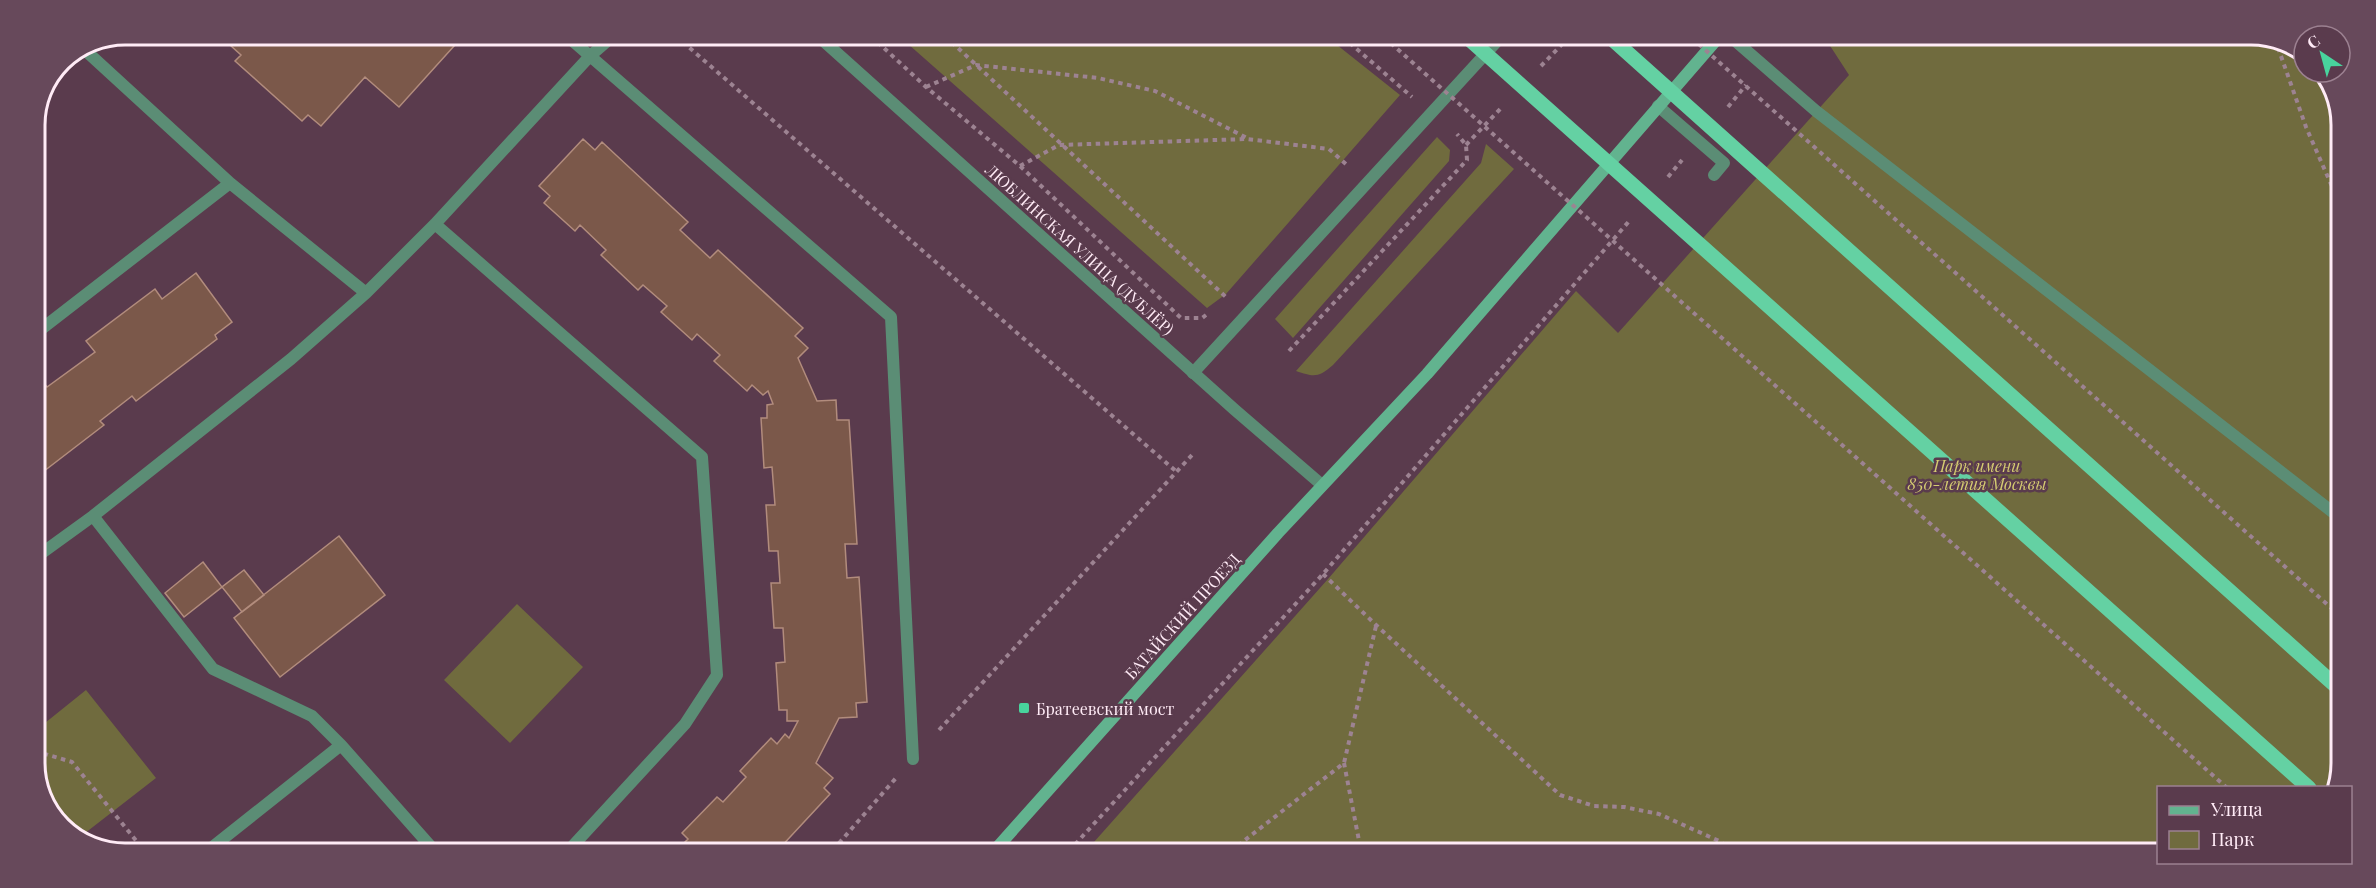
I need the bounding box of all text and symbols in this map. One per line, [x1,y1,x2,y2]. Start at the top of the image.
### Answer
north arrow [2292,24,2352,84]
text: С [2302,30,2324,53]
street label: ЛЮБЛИНСКАЯ УЛИЦА (ДУБЛЁР) [981,158,1179,339]
park label: Парк имени 850-летия Москвы [1907,455,2047,494]
street label: БАТАЙСКИЙ ПРОЕЗД [1120,549,1244,683]
place label: Братеевский мост [1036,698,1174,719]
marker: Братеевский мост [1017,701,1031,715]
legend [2157,786,2352,864]
text: Улица [2210,797,2262,821]
text: Парк [2211,827,2254,851]

